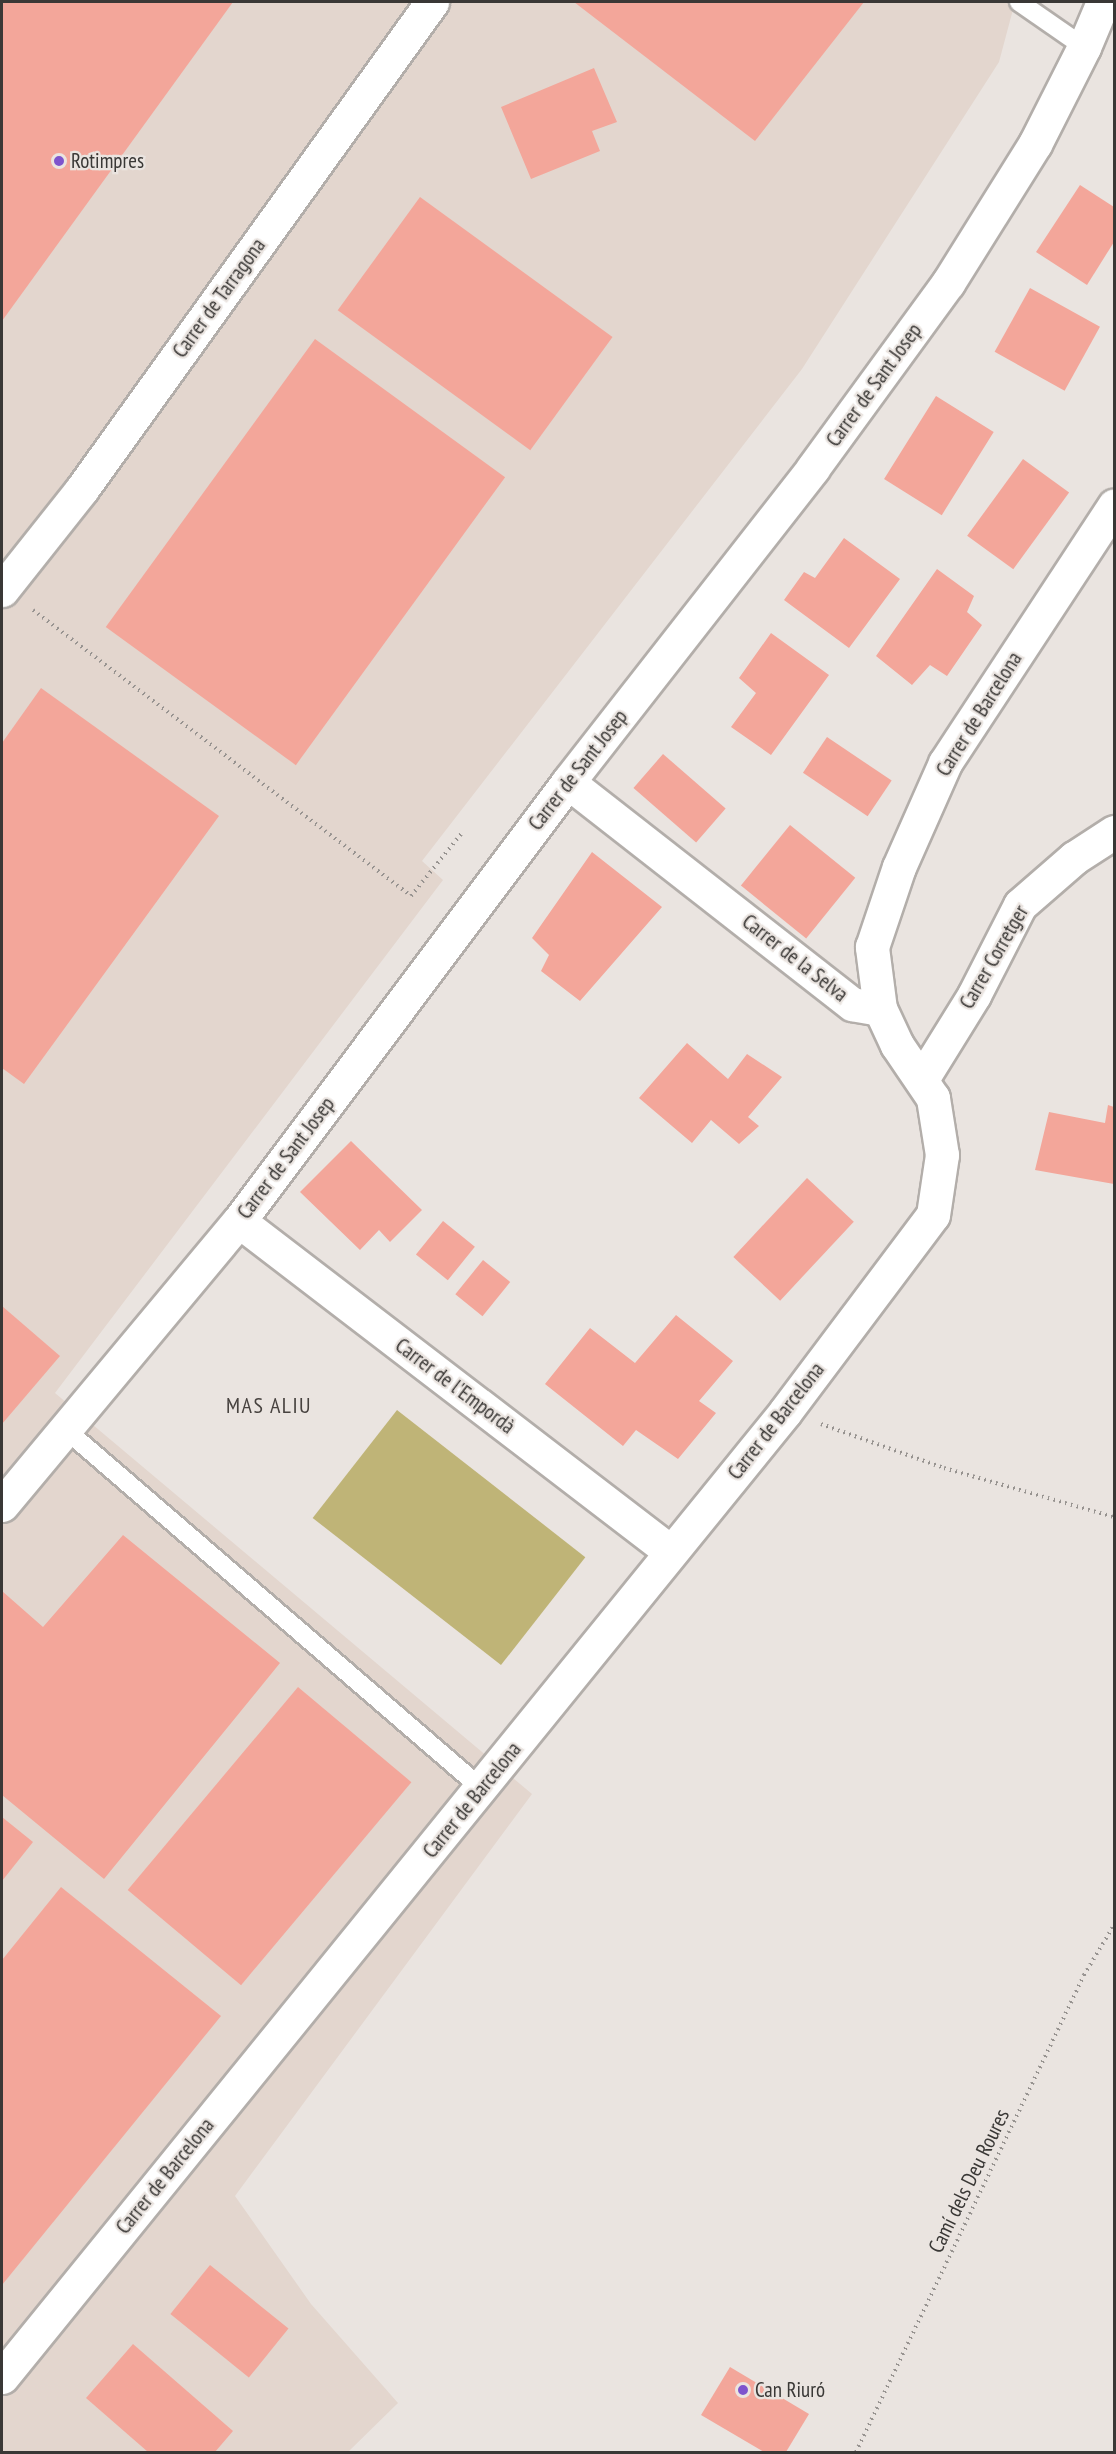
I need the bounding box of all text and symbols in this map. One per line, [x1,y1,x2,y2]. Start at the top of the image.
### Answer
place label: Rotimpres [71,148,144,174]
marker: Rotimpres [52,154,66,168]
street label: Carrer de Tarragona [167,233,271,363]
street label: Carrer de Sant Josep [821,318,927,452]
street label: Carrer de Barcelona [931,647,1027,781]
street label: Carrer de Sant Josep [523,705,633,835]
street label: Carrer Corretger [954,901,1034,1013]
street label: Carrer de la Selva [737,909,853,1007]
street label: Carrer de Sant Josep [232,1092,340,1224]
street label: Carrer de l'Empordà [390,1333,520,1439]
street label: Carrer de Barcelona [722,1357,830,1485]
district label: MAS ALIU [226,1393,312,1419]
street label: Carrer de Barcelona [418,1737,526,1863]
street label: Camí dels Deu Roures [923,2105,1015,2257]
street label: Carrer de Barcelona [111,2113,219,2239]
place label: Can Riuró [755,2377,825,2403]
marker: Can Riuró [736,2383,750,2397]

